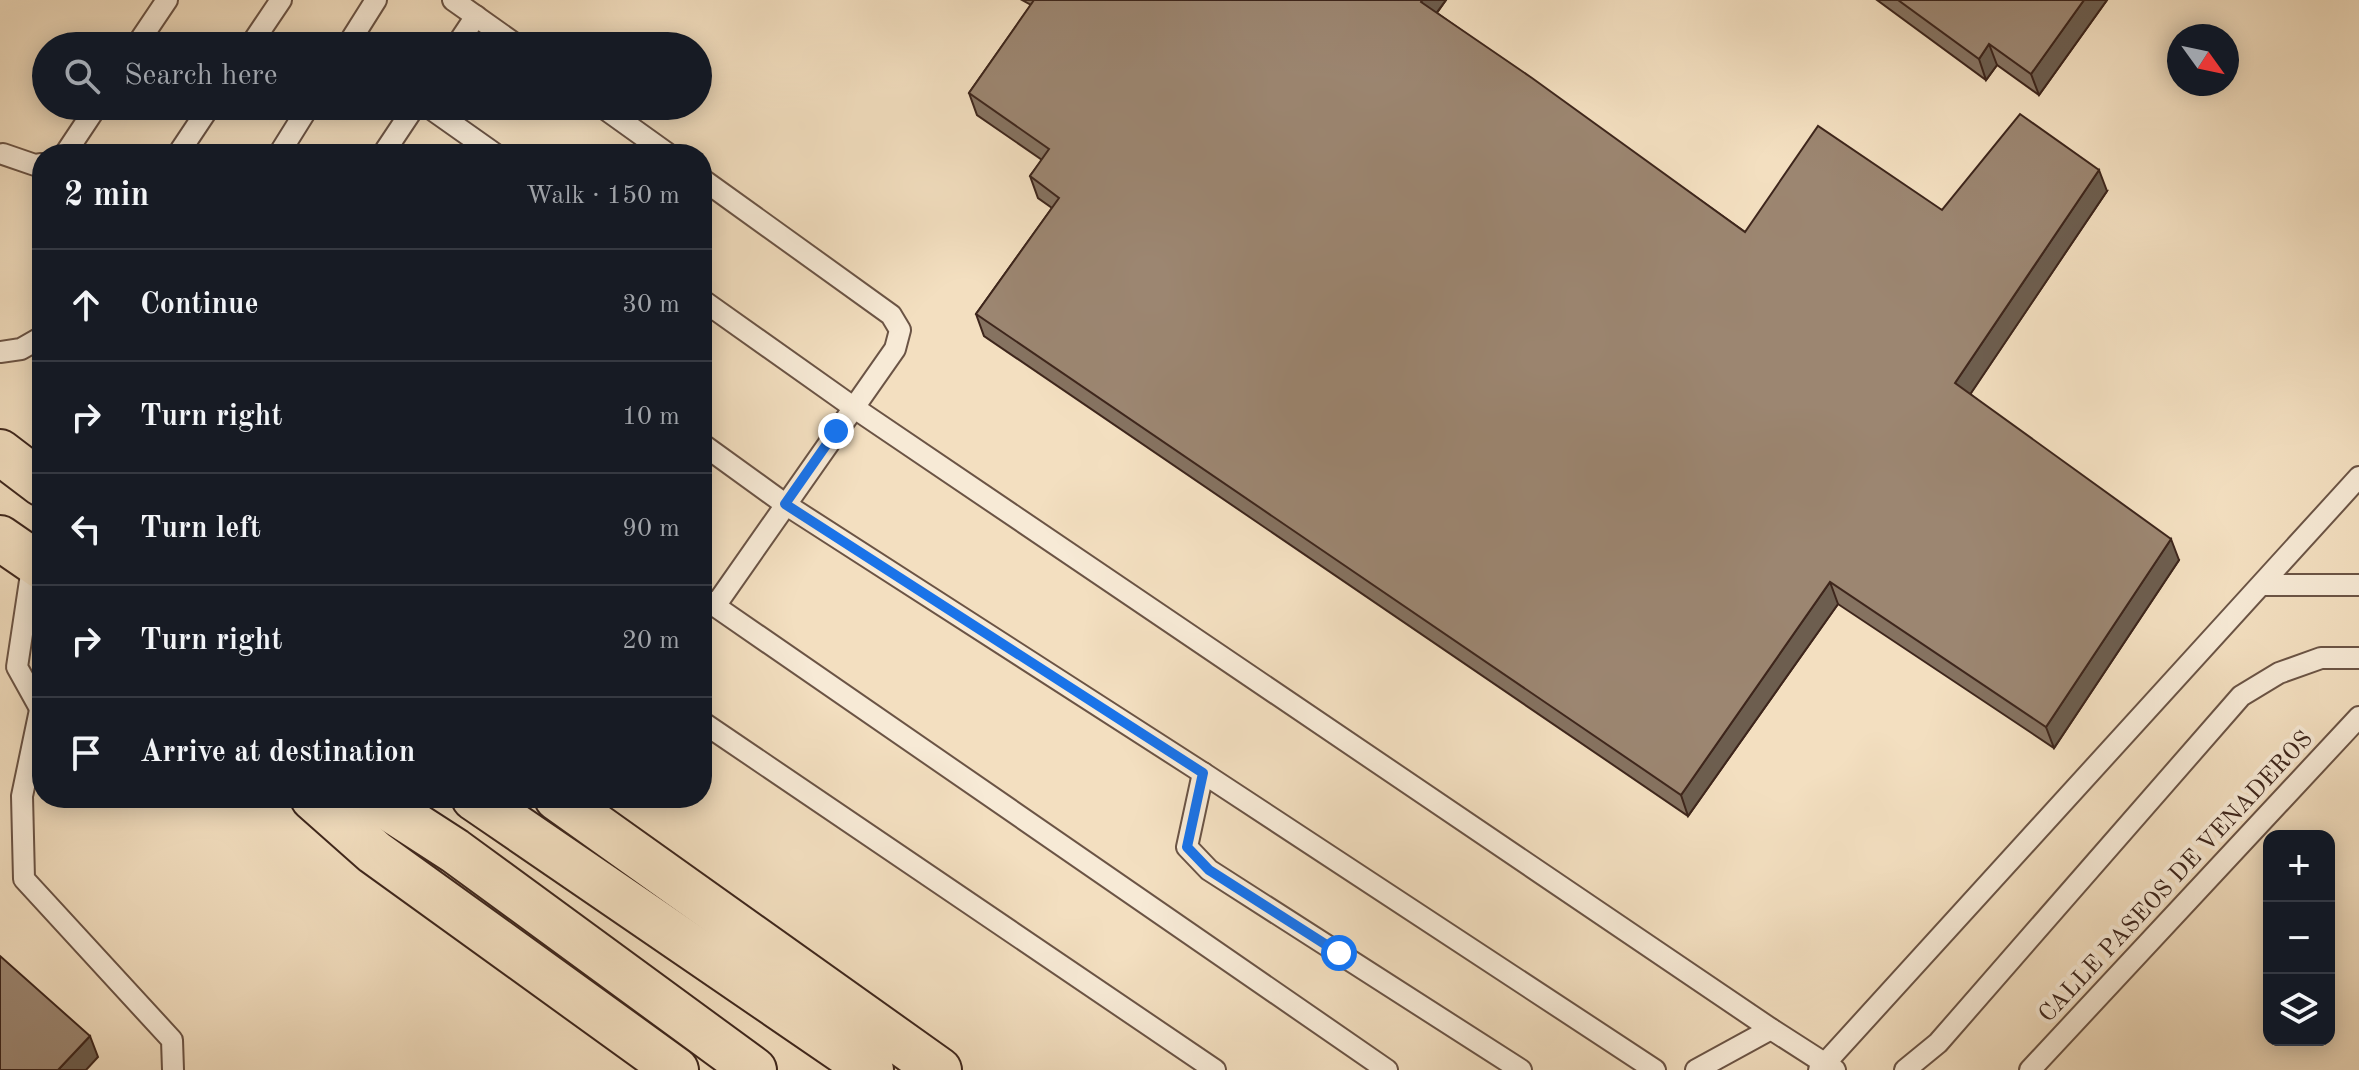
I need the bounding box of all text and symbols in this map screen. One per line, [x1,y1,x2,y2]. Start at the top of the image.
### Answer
north arrow [2167,24,2239,96]
search box [32,32,712,120]
icon: search [60,54,104,98]
text: Search here [124,61,278,91]
text: 2 min [64,179,149,213]
text: Walk · 150 m [526,183,680,209]
icon: ahead [64,283,108,327]
text: Continue [140,290,259,320]
text: 30 m [622,292,680,318]
icon: right [64,395,108,439]
text: Turn right [140,402,282,432]
text: 10 m [622,404,680,430]
route end [818,413,854,449]
icon: left [64,507,108,551]
text: Turn left [140,514,261,544]
text: 90 m [622,516,680,542]
icon: right [64,619,108,663]
text: Turn right [140,626,282,656]
text: 20 m [622,628,680,654]
street label: CALLE PASEOS DE VENADEROS [2035,727,2318,1028]
icon: arrive [64,731,108,775]
text: Arrive at destination [140,738,415,768]
map controls [2263,830,2335,1046]
button: + [2263,830,2335,902]
button: − [2263,902,2335,974]
route start [1321,935,1357,971]
button: layers [2263,974,2335,1046]

